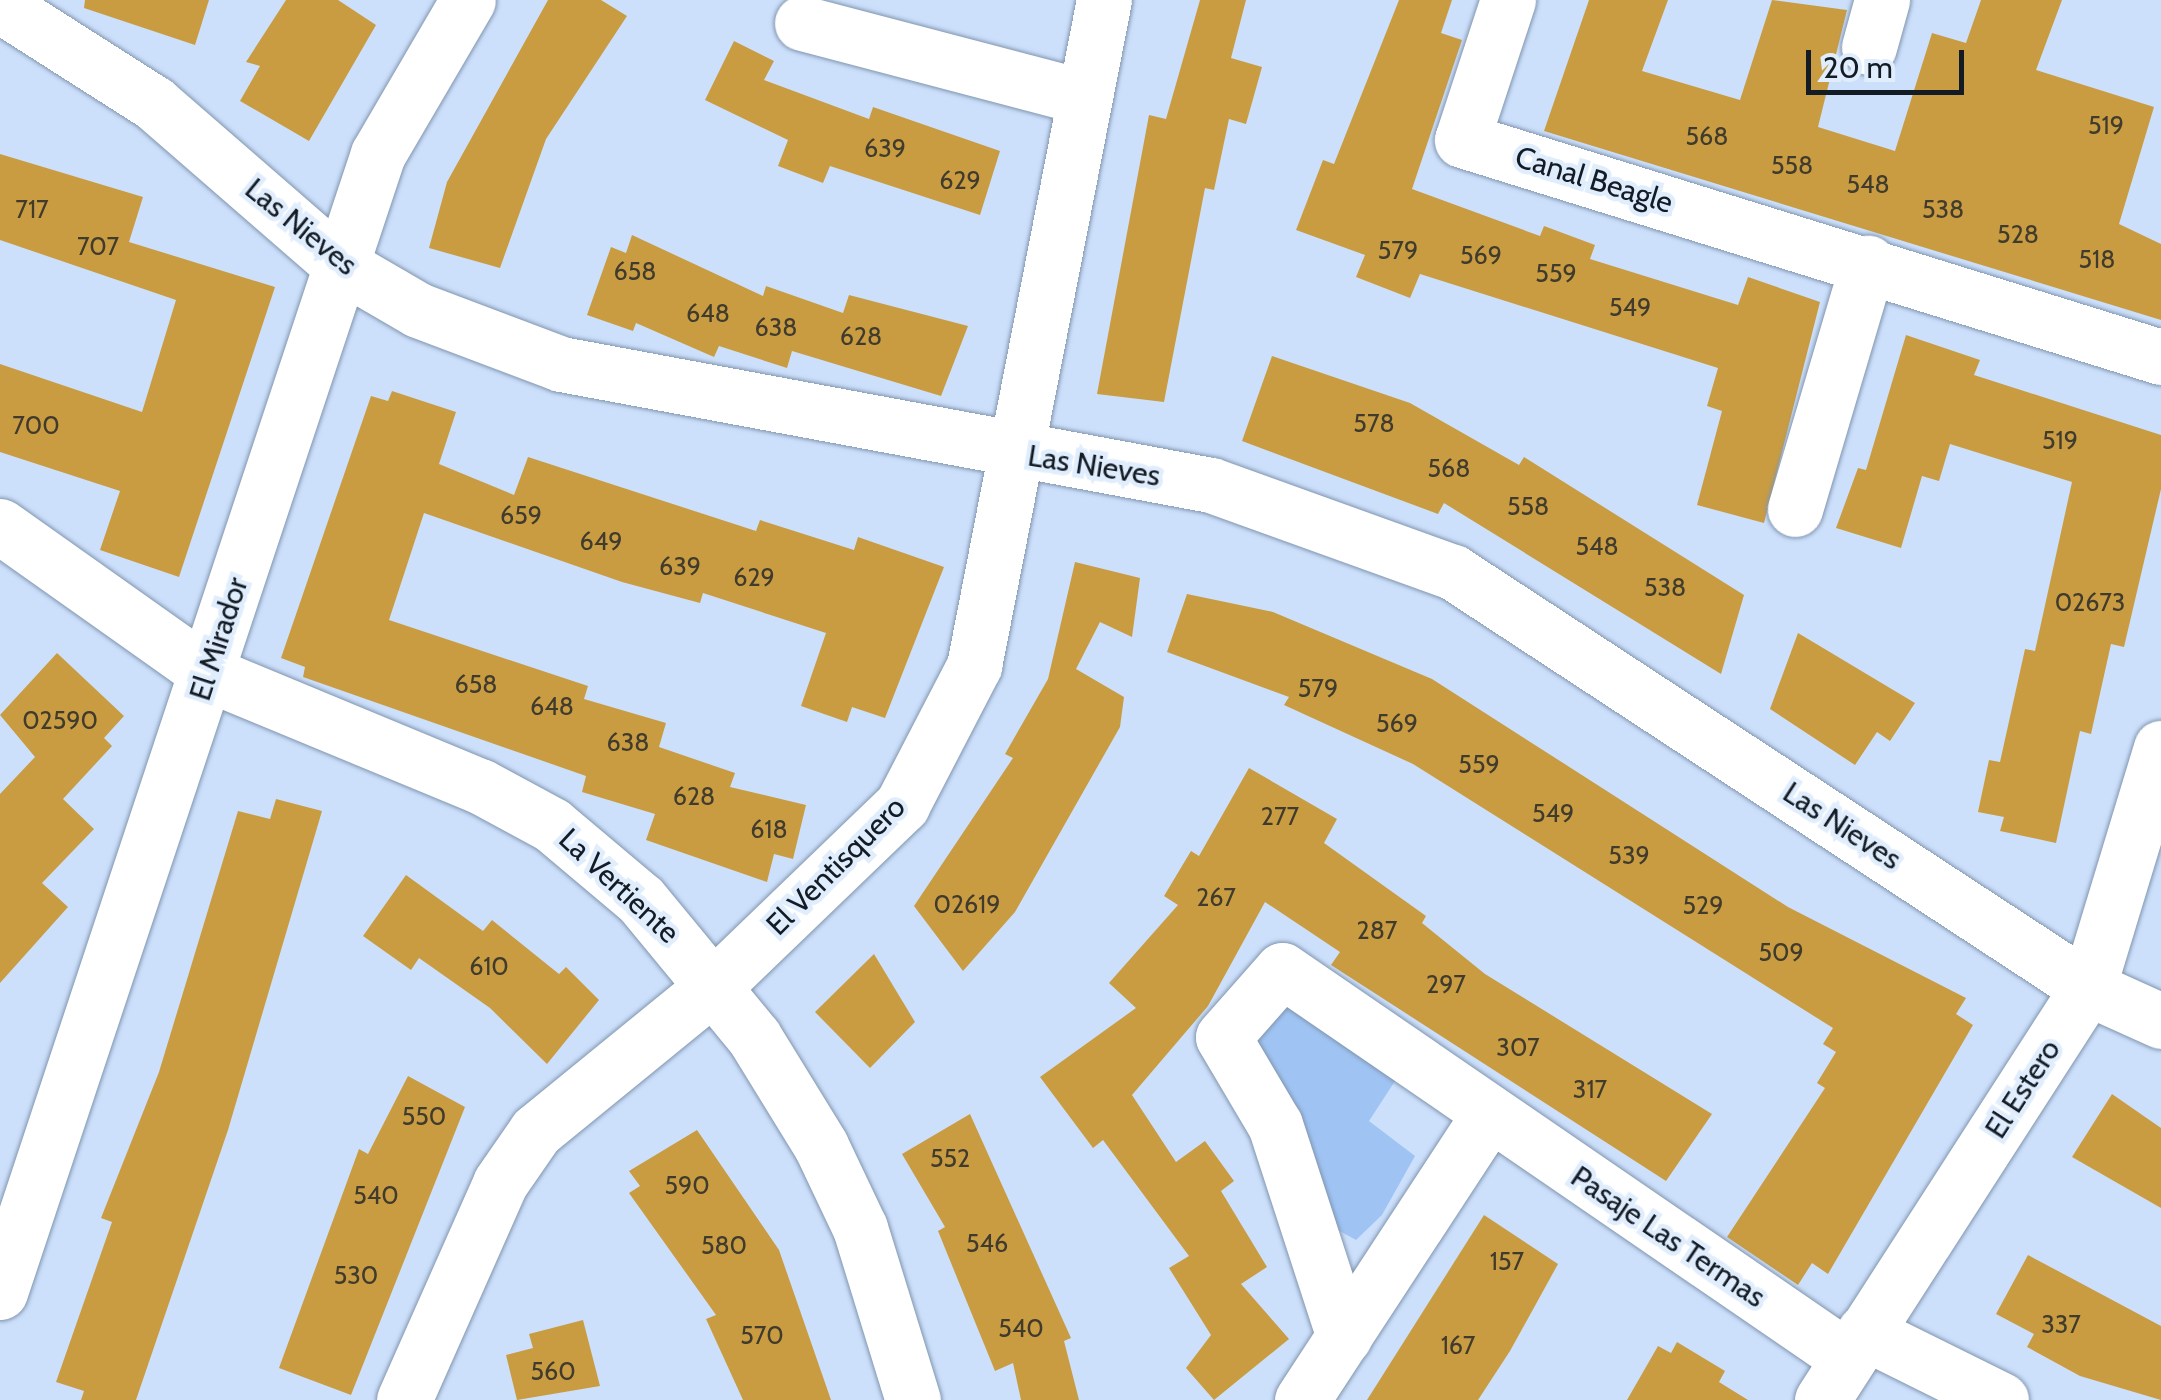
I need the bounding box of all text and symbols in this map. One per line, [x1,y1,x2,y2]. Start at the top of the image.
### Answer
scale bar [1811,30,1968,92]
text: 20 m [1823,49,1893,86]
house number: 519 [2088,110,2124,140]
house number: 568 [1686,121,1728,151]
house number: 639 [864,133,906,163]
street label: Canal Beagle [1511,139,1677,221]
house number: 558 [1771,150,1813,180]
house number: 629 [939,165,981,195]
house number: 548 [1846,169,1890,199]
street label: Las Nieves [238,171,364,283]
house number: 717 [15,194,49,224]
house number: 538 [1922,194,1964,224]
house number: 528 [1997,219,2039,249]
house number: 707 [77,231,119,261]
house number: 579 [1378,235,1418,265]
house number: 569 [1460,240,1502,270]
house number: 518 [2079,244,2115,274]
house number: 658 [614,256,656,286]
house number: 559 [1535,258,1577,288]
house number: 549 [1609,292,1651,322]
house number: 648 [686,298,730,328]
house number: 638 [755,312,797,342]
house number: 628 [840,321,882,351]
house number: 578 [1353,408,1395,438]
house number: 700 [12,410,60,440]
house number: 519 [2042,425,2078,455]
street label: Las Nieves [1025,438,1163,494]
house number: 568 [1428,453,1470,483]
house number: 558 [1507,491,1549,521]
house number: 659 [500,500,542,530]
house number: 649 [580,526,622,556]
house number: 548 [1575,531,1619,561]
house number: 639 [659,551,701,581]
house number: 629 [733,562,775,592]
house number: 538 [1644,572,1686,602]
street label: El Mirador [182,573,256,705]
house number: 02673 [2055,587,2125,617]
house number: 658 [455,669,497,699]
house number: 579 [1298,673,1338,703]
house number: 648 [530,691,574,721]
house number: 02590 [22,705,98,735]
house number: 569 [1376,708,1418,738]
house number: 638 [607,727,649,757]
house number: 559 [1458,749,1500,779]
street label: Las Nieves [1776,775,1908,877]
house number: 628 [673,781,715,811]
street label: El Ventisquero [759,789,913,943]
house number: 549 [1532,798,1574,828]
house number: 277 [1261,801,1299,831]
house number: 618 [750,814,788,844]
street label: La Vertiente [551,821,687,951]
house number: 539 [1608,840,1650,870]
house number: 267 [1196,882,1236,912]
house number: 02619 [934,889,1000,919]
house number: 529 [1683,890,1723,920]
house number: 287 [1357,915,1397,945]
house number: 509 [1758,937,1804,967]
house number: 610 [469,951,509,981]
house number: 297 [1426,969,1466,999]
house number: 307 [1496,1032,1540,1062]
street label: El Estero [1978,1033,2068,1145]
house number: 317 [1573,1074,1607,1104]
house number: 550 [402,1101,446,1131]
house number: 552 [930,1143,970,1173]
street label: Pasaje Las Termas [1564,1159,1772,1315]
house number: 590 [664,1170,710,1200]
house number: 540 [353,1180,399,1210]
house number: 546 [966,1228,1008,1258]
house number: 580 [701,1230,747,1260]
house number: 157 [1490,1246,1524,1276]
house number: 530 [334,1260,378,1290]
house number: 337 [2041,1309,2081,1339]
house number: 540 [998,1313,1044,1343]
house number: 570 [740,1320,784,1350]
house number: 167 [1441,1330,1475,1360]
house number: 560 [530,1356,576,1386]

